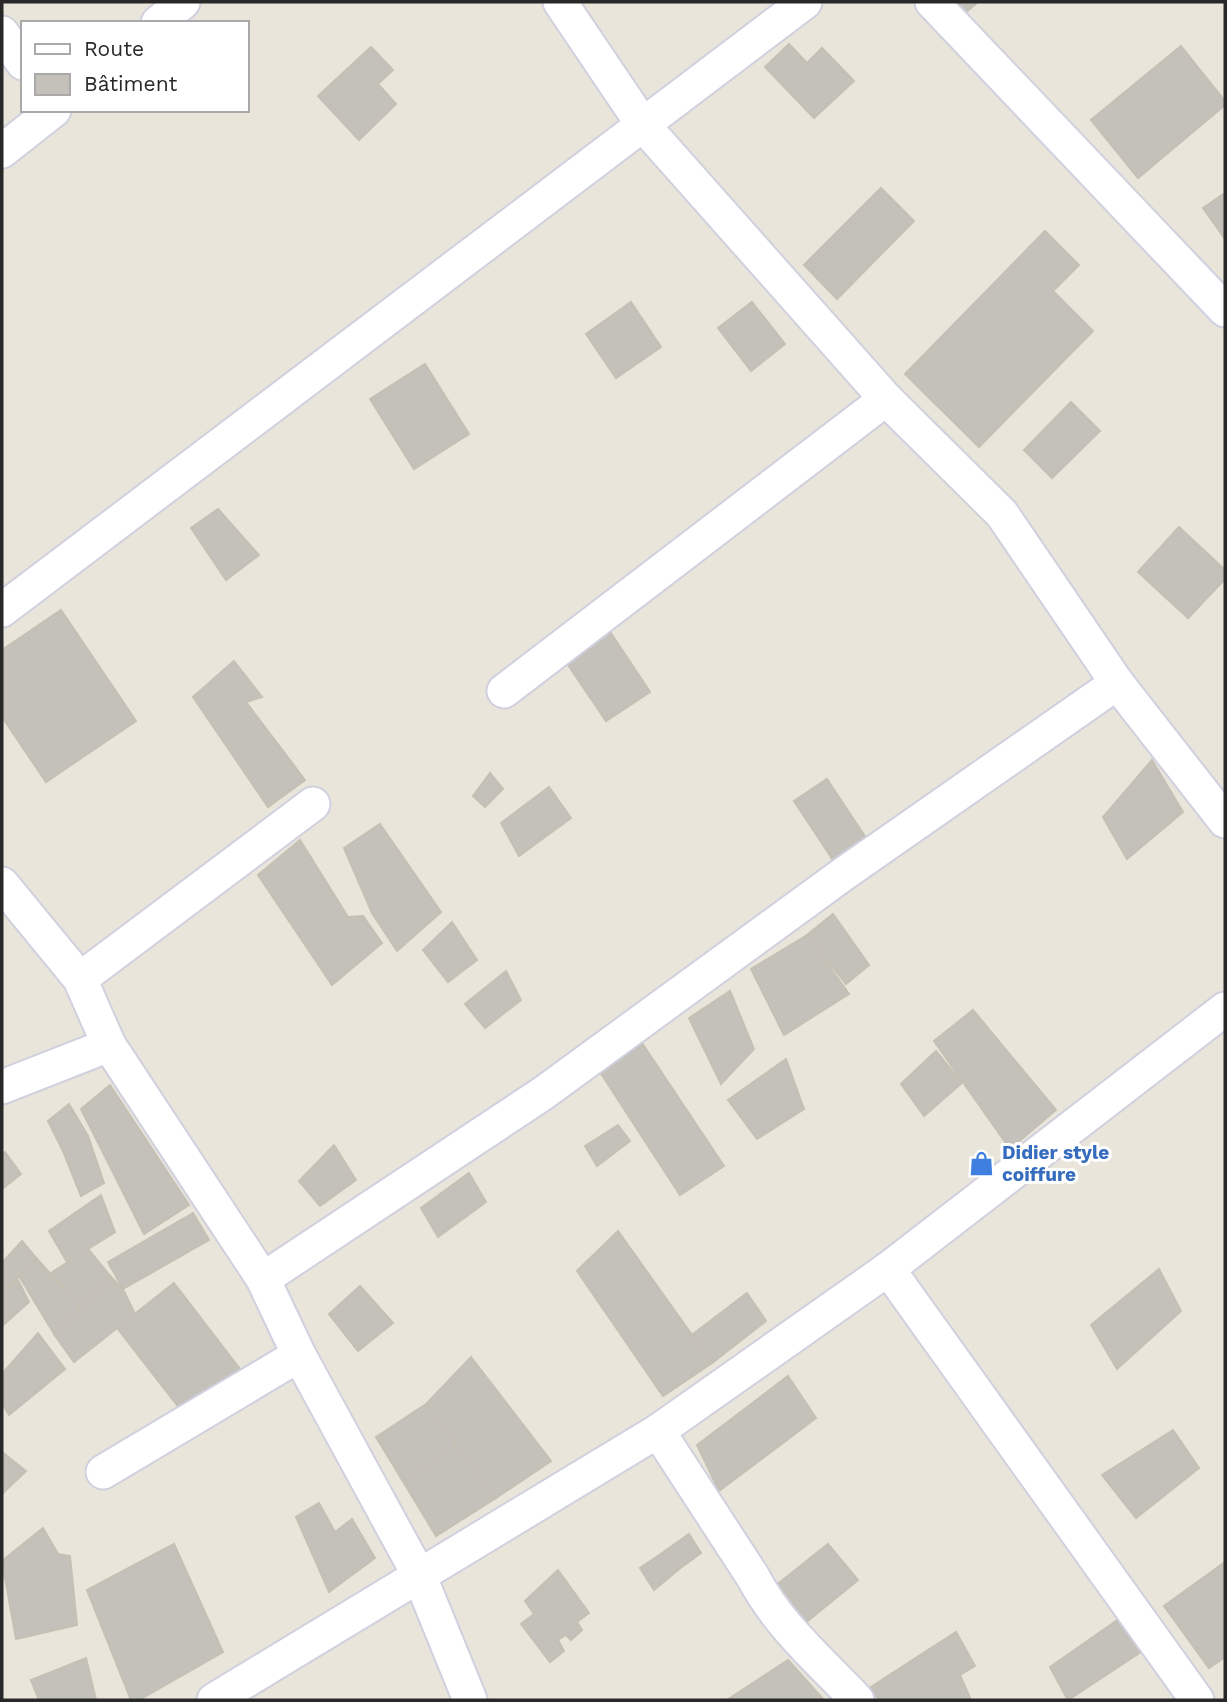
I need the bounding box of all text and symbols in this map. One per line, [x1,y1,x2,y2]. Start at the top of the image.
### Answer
legend [21,21,248,112]
text: Route [84,36,144,61]
text: Bâtiment [84,71,178,96]
place label: Didier style coiffure [1002,1141,1109,1186]
shop icon: Didier style coiffure [968,1149,996,1177]

